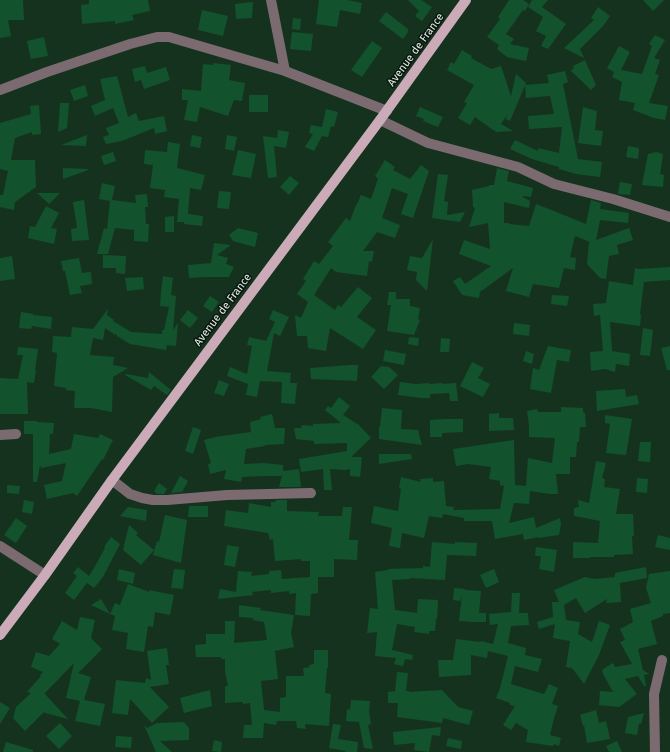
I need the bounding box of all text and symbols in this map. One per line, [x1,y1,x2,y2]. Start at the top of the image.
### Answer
street label: Avenue de France [385,11,447,89]
street label: Avenue de France [191,271,255,349]

